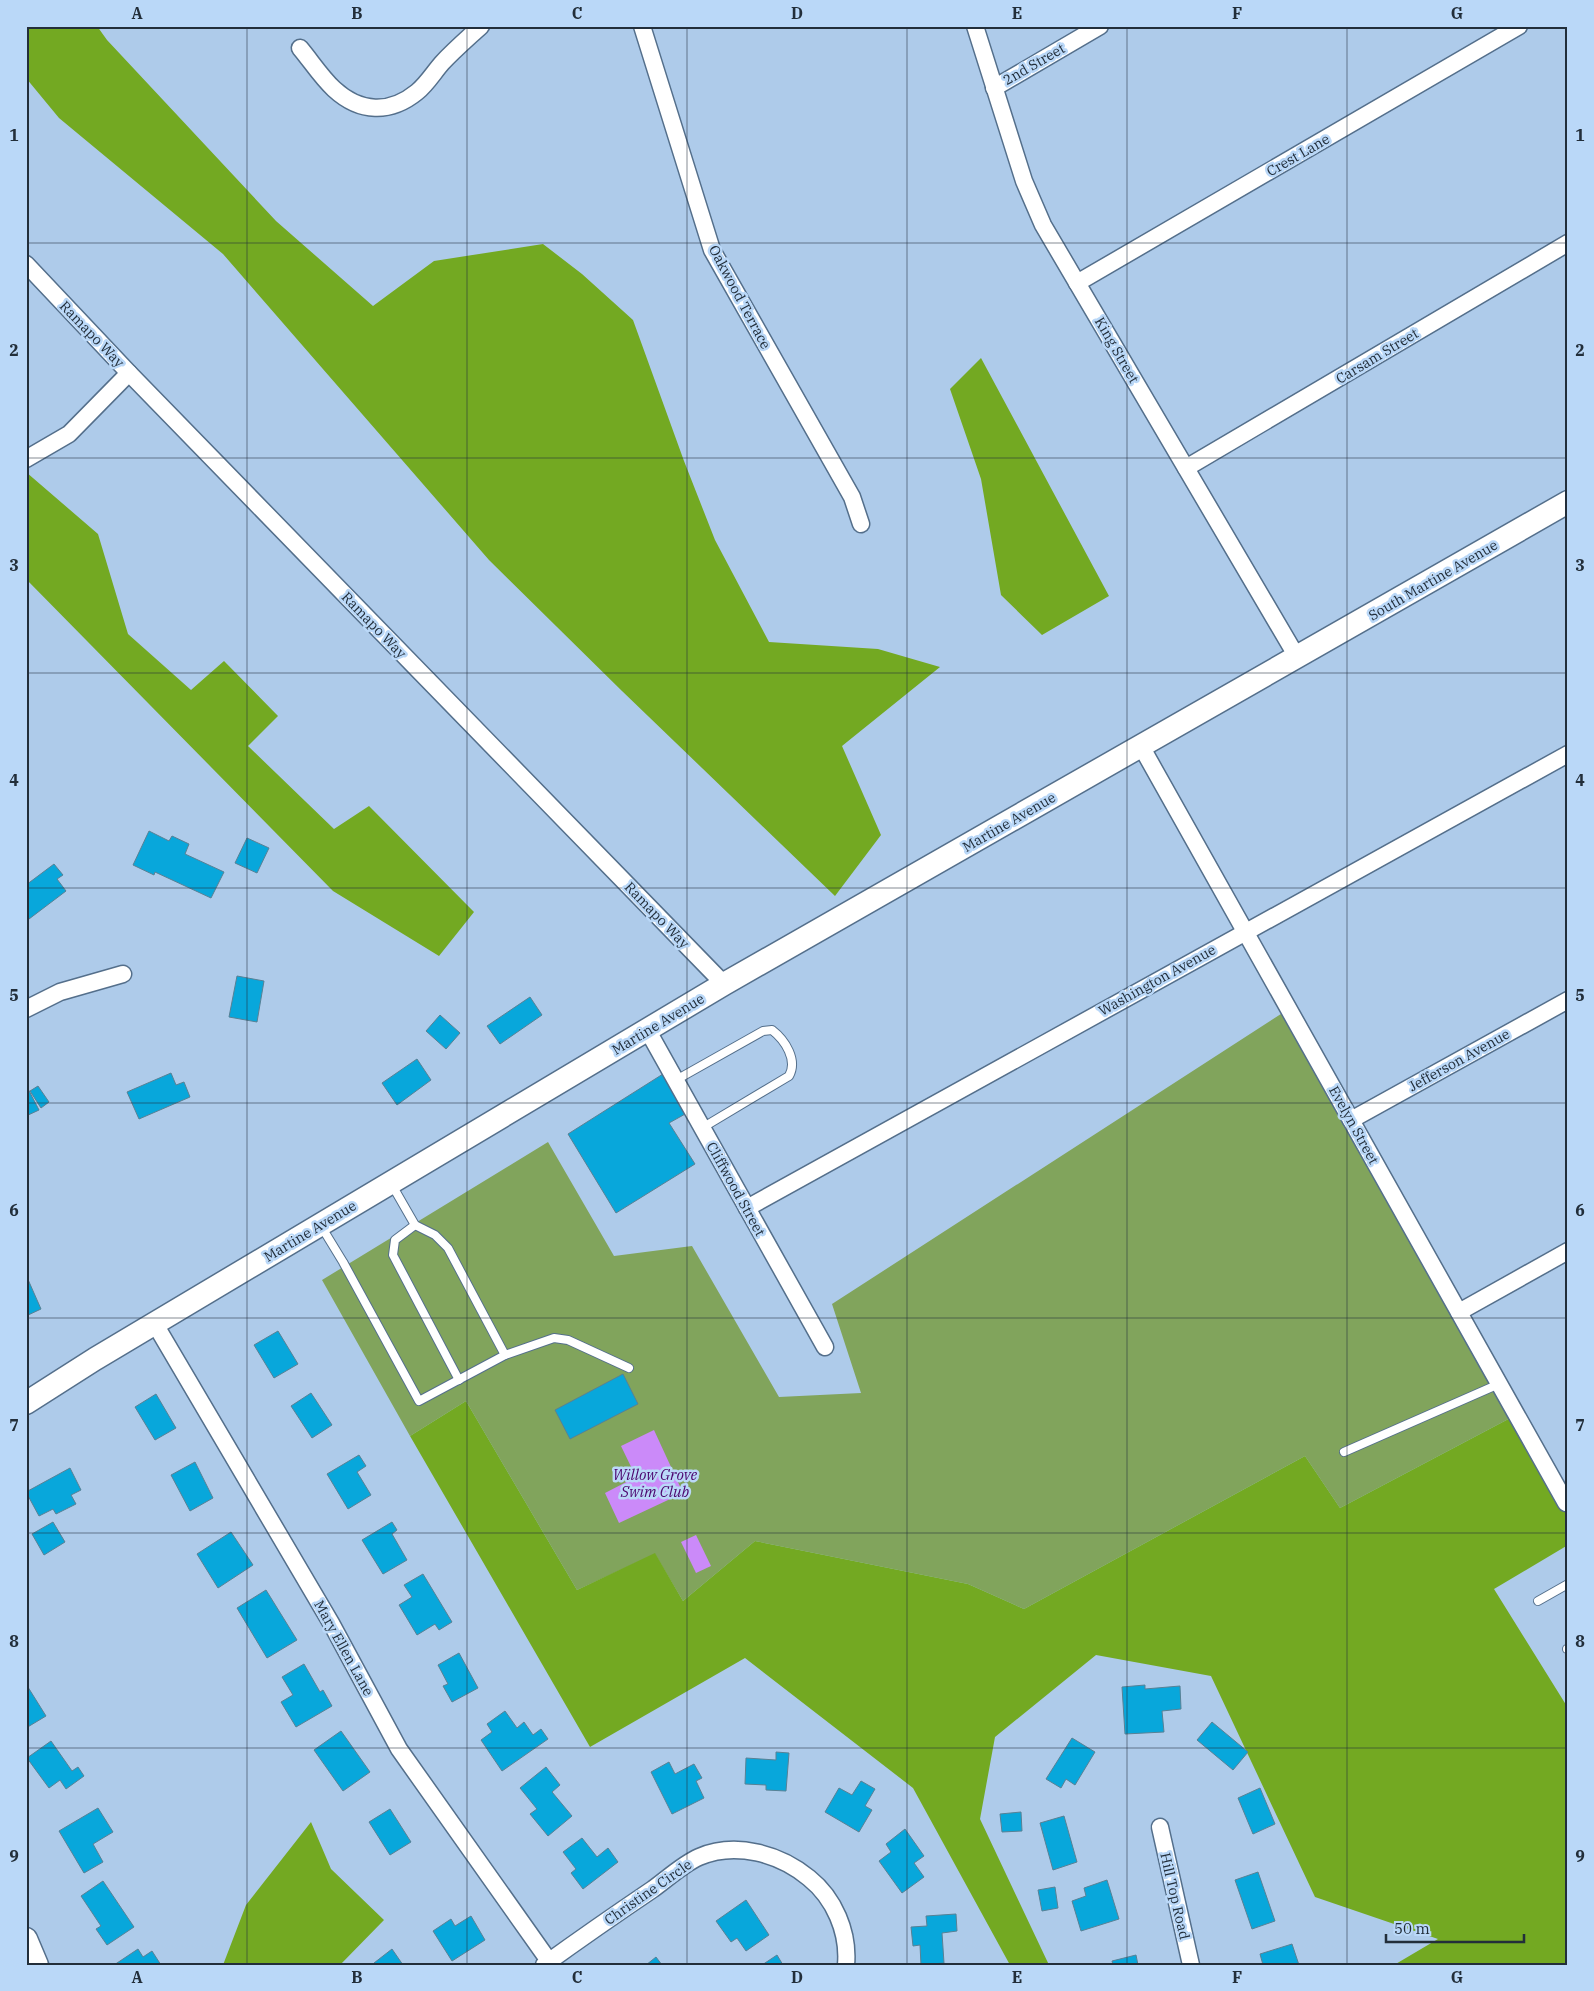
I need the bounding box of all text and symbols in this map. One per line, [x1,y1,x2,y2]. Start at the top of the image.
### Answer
text: A [131,3,143,23]
text: B [351,3,363,23]
text: C [572,3,582,23]
text: D [791,3,803,23]
text: E [1012,3,1022,23]
text: F [1232,3,1242,23]
text: G [1451,3,1463,23]
street label: 2nd Street [1000,39,1068,89]
text: 1 [9,125,19,145]
text: 1 [1575,125,1585,145]
street label: Crest Lane [1263,130,1333,180]
street label: Oakwood Terrace [705,242,775,352]
street label: Ramapo Way [56,297,129,371]
street label: King Street [1091,314,1143,386]
street label: Carsam Street [1332,324,1422,388]
text: 2 [9,340,19,360]
text: 2 [1575,340,1585,360]
street label: South Martine Avenue [1365,536,1501,624]
text: 3 [9,555,19,575]
text: 3 [1575,555,1585,575]
street label: Ramapo Way [338,588,411,662]
text: 4 [9,770,19,790]
text: 4 [1575,770,1585,790]
street label: Martine Avenue [959,788,1059,856]
street label: Ramapo Way [621,878,694,952]
street label: Washington Avenue [1095,940,1219,1020]
text: 5 [9,985,19,1005]
text: 5 [1575,985,1585,1005]
street label: Martine Avenue [609,989,707,1059]
street label: Jefferson Avenue [1405,1025,1513,1095]
street label: Evelyn Street [1325,1083,1383,1167]
street label: Cliffwood Street [703,1139,769,1239]
street label: Martine Avenue [261,1196,359,1266]
text: 6 [9,1200,19,1220]
text: 6 [1575,1200,1585,1220]
text: 7 [9,1415,19,1435]
text: 7 [1575,1415,1585,1435]
water label: Willow Grove Swim Club [613,1465,698,1501]
street label: Mary Ellen Lane [310,1597,378,1699]
text: 8 [9,1631,19,1651]
text: 8 [1575,1631,1585,1651]
text: 9 [9,1846,19,1866]
text: 9 [1575,1846,1585,1866]
street label: Hill Top Road [1156,1851,1194,1942]
street label: Christine Circle [601,1855,695,1929]
scale bar [1386,1911,1524,1943]
text: 50 m [1394,1919,1430,1938]
text: A [131,1967,143,1987]
text: B [351,1967,363,1987]
text: C [572,1967,582,1987]
text: D [791,1967,803,1987]
text: E [1012,1967,1022,1987]
text: F [1232,1967,1242,1987]
text: G [1451,1967,1463,1987]

